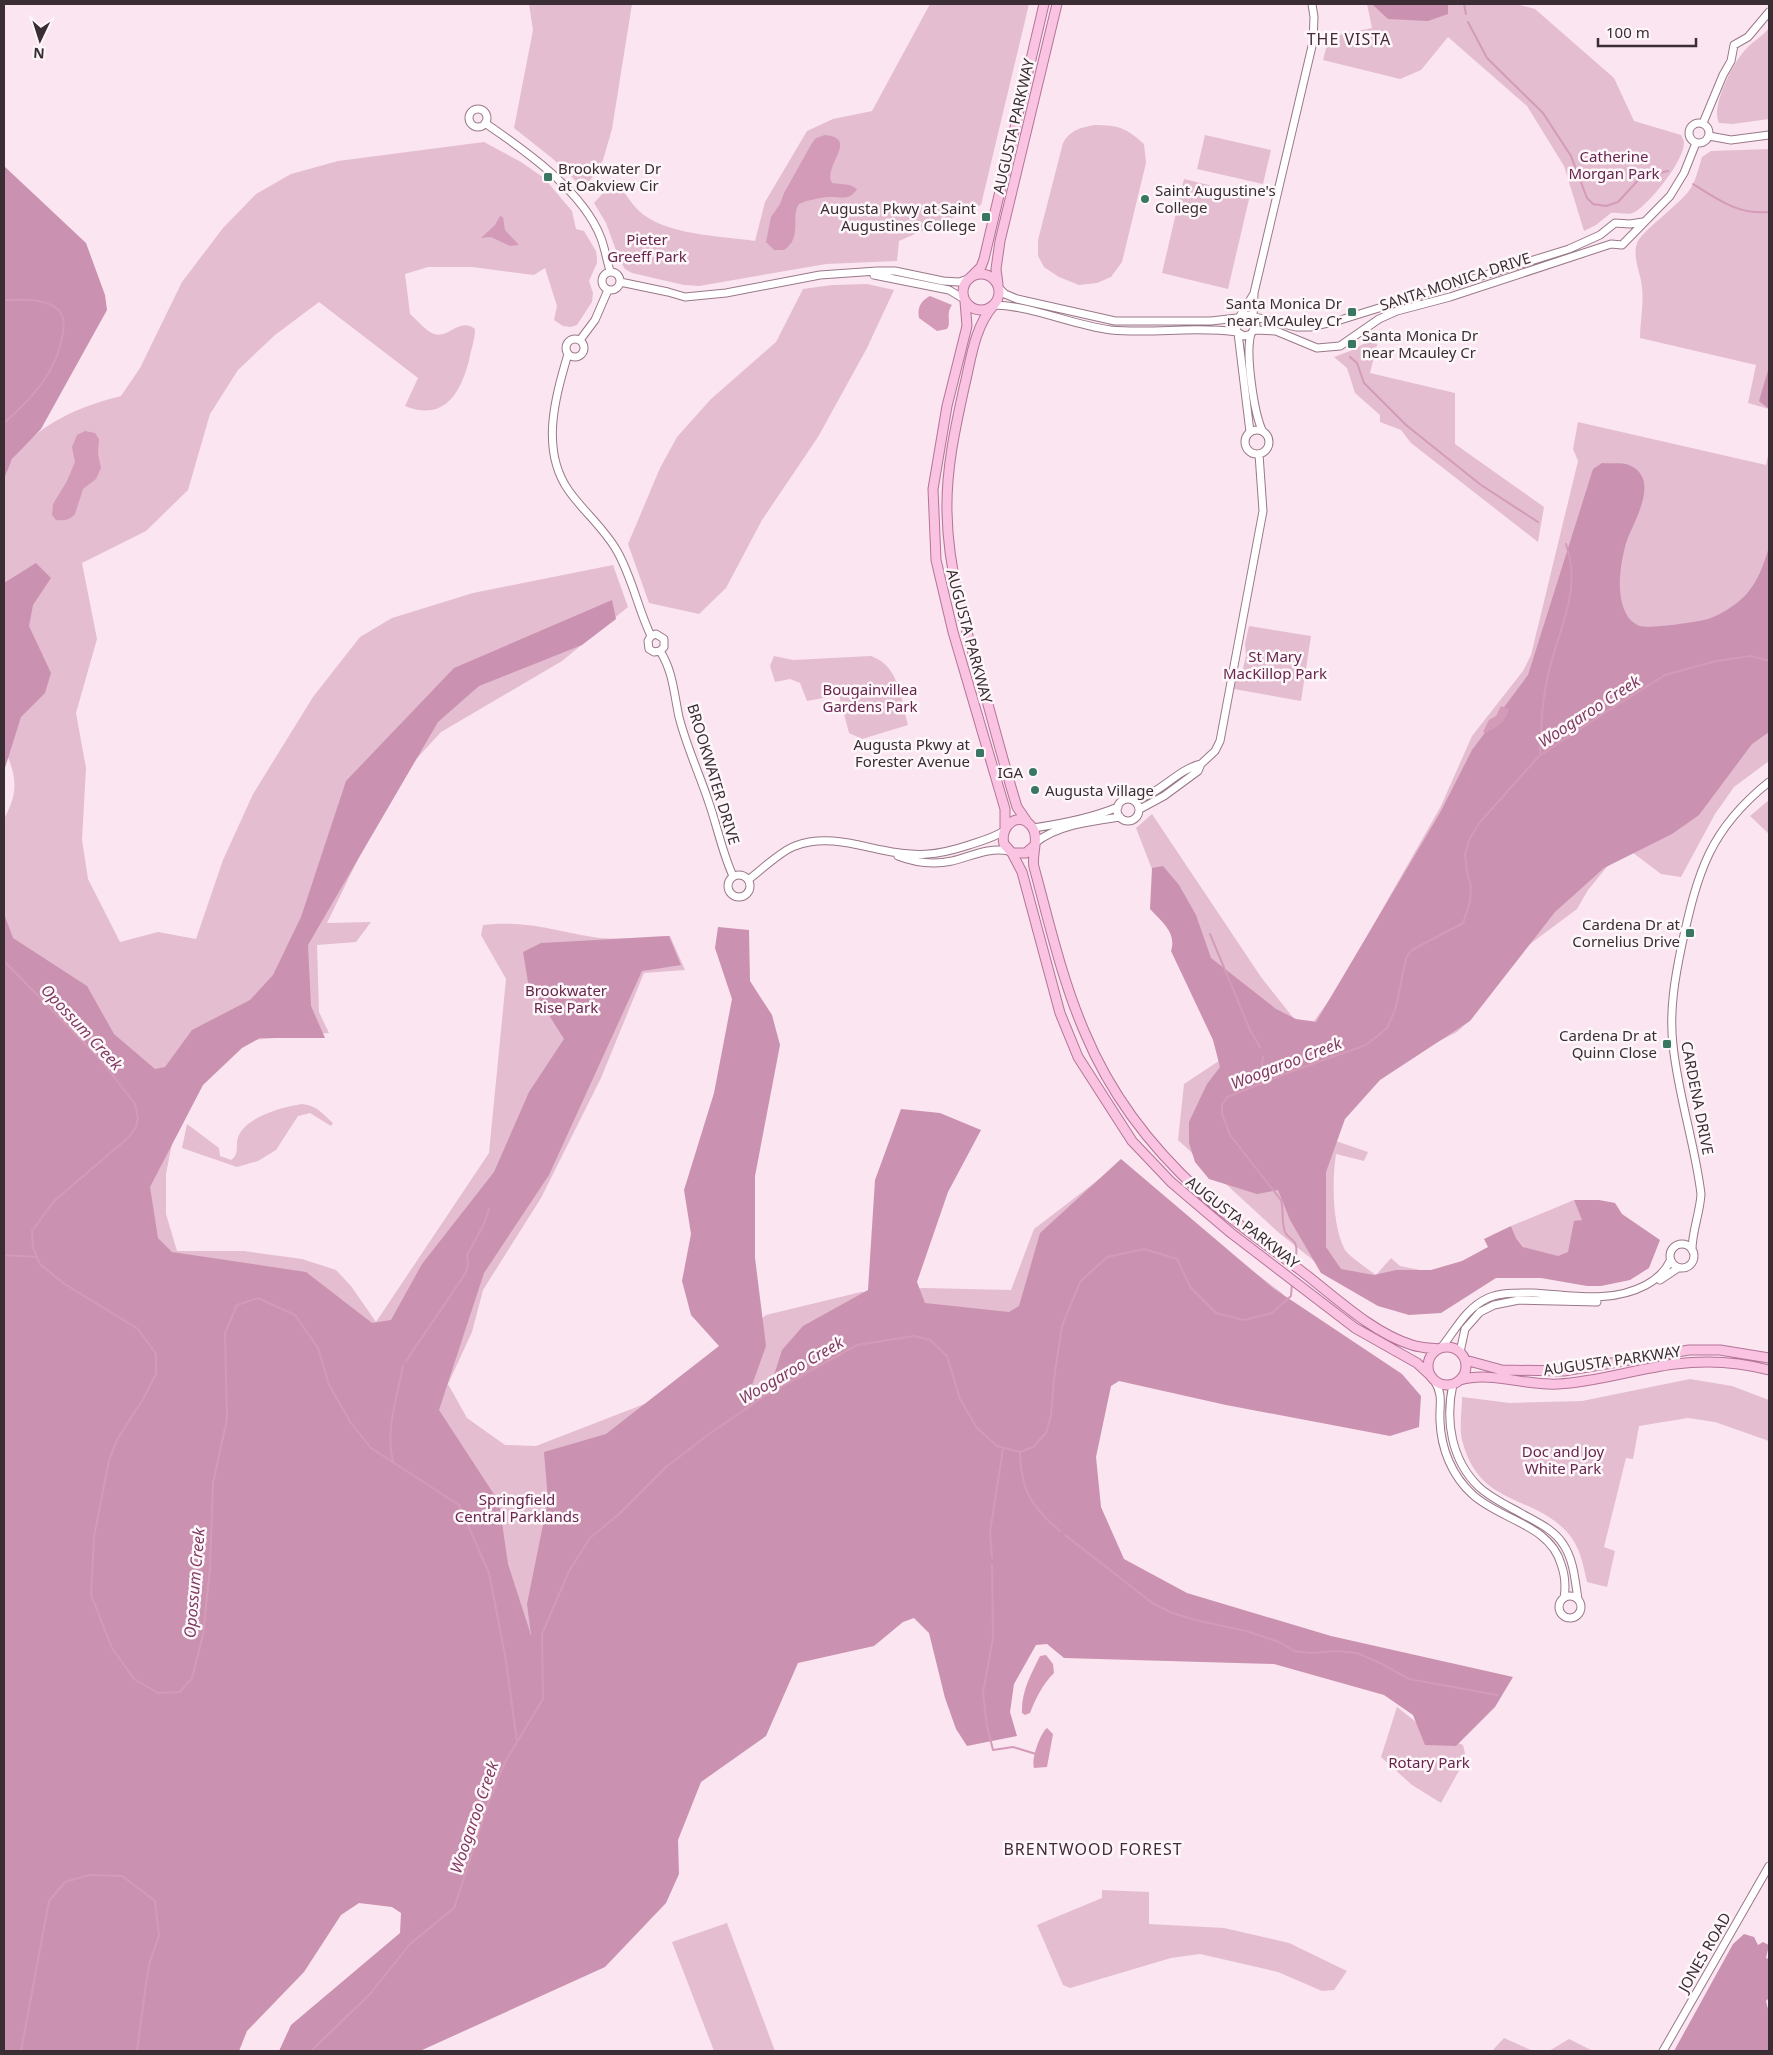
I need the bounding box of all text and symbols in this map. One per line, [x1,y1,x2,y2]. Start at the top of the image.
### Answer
north arrow [15,15,65,65]
scale bar [1598,15,1696,47]
text: 100 m [1606,22,1650,42]
district label: THE VISTA [1307,28,1391,50]
text: N [33,44,45,63]
street label: AUGUSTA PARKWAY [988,56,1038,196]
park label: Catherine Morgan Park [1568,146,1660,183]
place label: Brookwater Dr at Oakview Cir [558,158,661,195]
marker: Brookwater Dr at Oakview Cir [542,171,554,183]
place label: Saint Augustine's College [1155,180,1276,217]
marker: Saint Augustine's College [1139,193,1151,205]
place label: Augusta Pkwy at Saint Augustines College [820,198,977,235]
marker: Augusta Pkwy at Saint Augustines College [980,211,992,223]
park label: Pieter Greeff Park [607,229,687,266]
street label: SANTA MONICA DRIVE [1377,247,1533,315]
place label: Santa Monica Dr near McAuley Cr [1226,293,1342,330]
marker: Santa Monica Dr near McAuley Cr [1346,306,1358,318]
place label: Santa Monica Dr near Mcauley Cr [1362,325,1478,362]
marker: Santa Monica Dr near Mcauley Cr [1346,338,1358,350]
street label: AUGUSTA PARKWAY [942,567,998,706]
park label: St Mary MacKillop Park [1223,646,1327,683]
water label: Woogaroo Creek [1534,669,1645,752]
park label: Bougainvillea Gardens Park [823,679,917,716]
street label: BROOKWATER DRIVE [683,701,745,847]
place label: Augusta Pkwy at Forester Avenue [853,734,971,771]
marker: Augusta Pkwy at Forester Avenue [974,747,986,759]
place label: IGA [997,762,1023,782]
marker: IGA [1027,766,1039,778]
place label: Augusta Village [1045,780,1154,800]
marker: Augusta Village [1029,784,1041,796]
place label: Cardena Dr at Cornelius Drive [1572,914,1681,951]
marker: Cardena Dr at Cornelius Drive [1684,927,1696,939]
water label: Opossum Creek [36,979,128,1076]
park label: Brookwater Rise Park [525,980,607,1017]
place label: Cardena Dr at Quinn Close [1559,1025,1658,1062]
water label: Woogaroo Creek [1227,1031,1346,1094]
marker: Cardena Dr at Quinn Close [1661,1038,1673,1050]
street label: CARDENA DRIVE [1677,1040,1719,1156]
street label: AUGUSTA PARKWAY [1182,1171,1304,1273]
water label: Woogaroo Creek [735,1331,848,1409]
street label: AUGUSTA PARKWAY [1542,1340,1682,1380]
park label: Doc and Joy White Park [1522,1441,1605,1478]
park label: Springfield Central Parklands [455,1489,579,1526]
water label: Opossum Creek [178,1526,210,1639]
park label: Rotary Park [1388,1752,1470,1772]
water label: Woogaroo Creek [445,1757,504,1876]
district label: BRENTWOOD FOREST [1003,1838,1183,1860]
street label: JONES ROAD [1672,1908,1735,1997]

